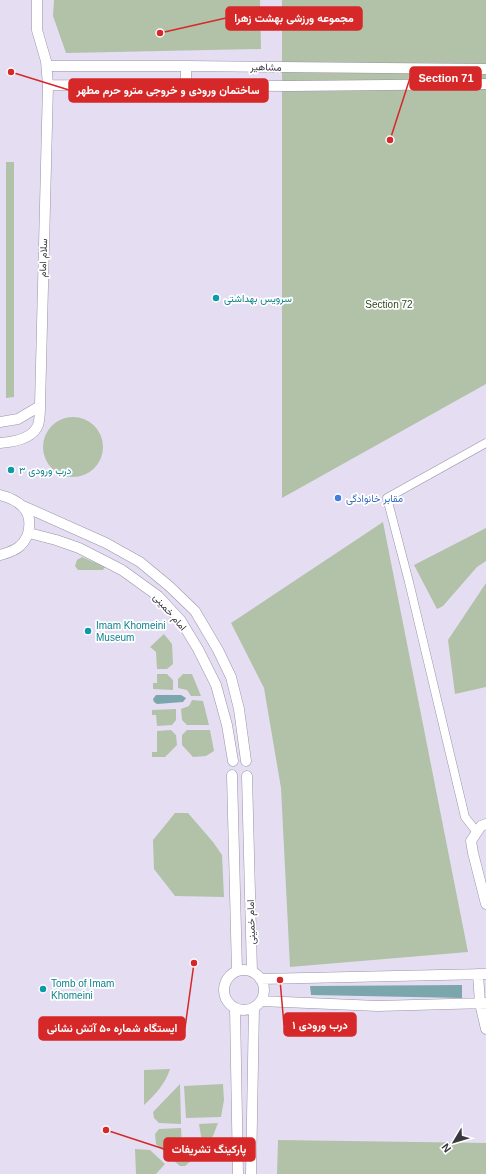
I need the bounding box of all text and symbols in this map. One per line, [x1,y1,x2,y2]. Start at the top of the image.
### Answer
callout: مجموعه ورزشی بهشت زهرا [226,7,362,30]
text: مجموعه ورزشی بهشت زهرا [234,12,354,25]
street label: مشاهیر [249,61,282,74]
callout: Section 71 [410,67,481,90]
text: Section 71 [418,72,474,84]
callout: ساختمان ورودی و خروجی مترو حرم مطهر [69,79,268,102]
text: ساختمان ورودی و خروجی مترو حرم مطهر [76,84,260,98]
street label: سلام امام [37,238,50,278]
marker: سرویس بهداشتی [211,293,221,303]
place label: سرویس بهداشتی [224,293,292,305]
park label: Section 72 [365,299,413,310]
marker: درب ورودی ۳ [6,465,16,475]
place label: درب ورودی ۳ [19,465,72,477]
marker: مقابر خانوادگی [333,493,343,503]
place label: مقابر خانوادگی [346,493,403,505]
street label: امام خمینی [150,591,189,633]
place label: Imam Khomeini Museum [96,620,165,643]
marker: Imam Khomeini Museum [83,626,93,636]
street label: امام خمینی [245,899,258,945]
place label: Tomb of Imam Khomeini [51,978,114,1001]
marker: Tomb of Imam Khomeini [38,984,48,994]
callout: درب ورودی ۱ [284,1013,356,1036]
callout: ایستگاه شماره ۵۰ آتش نشانی [39,1017,185,1040]
text: درب ورودی ۱ [292,1019,348,1032]
text: ایستگاه شماره ۵۰ آتش نشانی [47,1022,177,1035]
north arrow [434,1122,474,1162]
callout: پارکینگ تشریفات [164,1138,255,1161]
text: N [439,1141,453,1155]
text: پارکینگ تشریفات [172,1143,247,1157]

